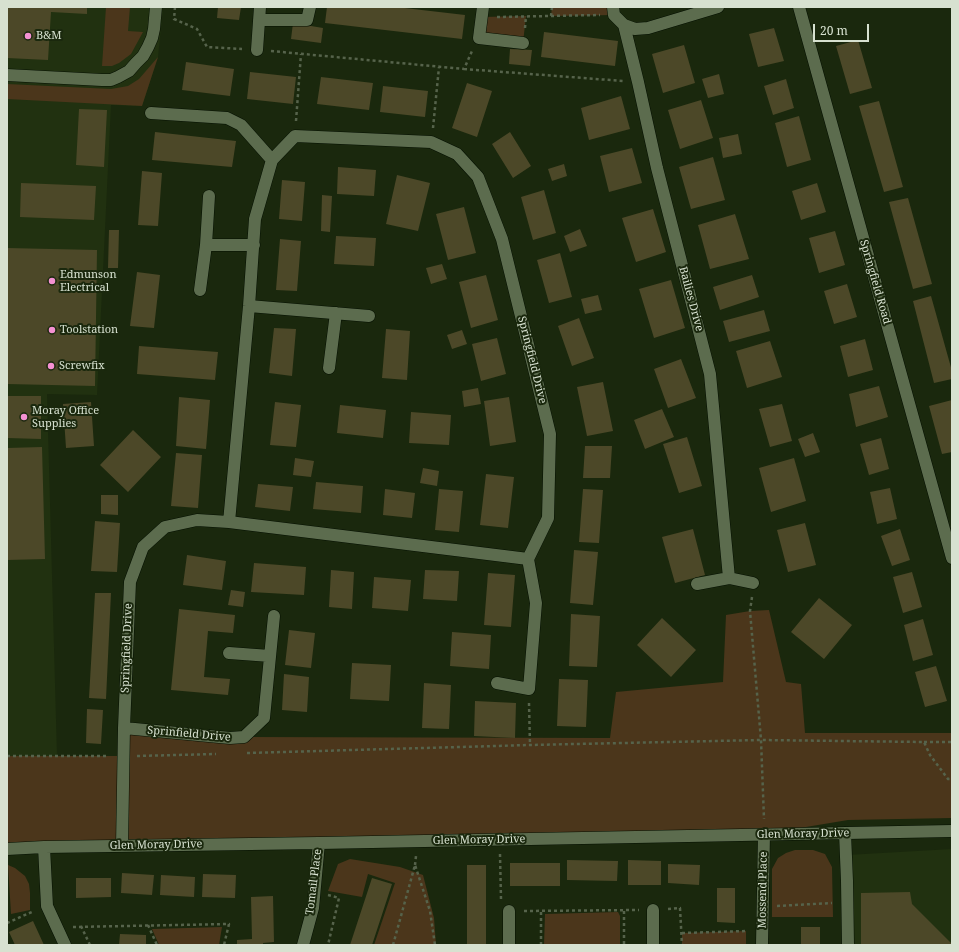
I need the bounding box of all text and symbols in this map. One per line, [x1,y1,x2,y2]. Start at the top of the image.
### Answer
scale bar [815,16,871,42]
text: 20 m [820,22,848,39]
place label: B&M [36,29,62,43]
marker: B&M [23,31,33,41]
street label: Springfield Road [857,238,893,326]
street label: Bailies Drive [676,265,706,333]
place label: Edmunson Electrical [60,268,116,294]
marker: Edmunson Electrical [47,276,57,286]
street label: Springfield Drive [515,315,549,405]
place label: Toolstation [60,323,118,337]
marker: Toolstation [47,325,57,335]
place label: Screwfix [59,359,105,373]
marker: Screwfix [46,361,56,371]
place label: Moray Office Supplies [32,404,99,430]
marker: Moray Office Supplies [19,412,29,422]
street label: Springfield Drive [119,603,135,693]
street label: Sprinfield Drive [147,724,231,744]
street label: Glen Moray Drive [757,827,849,841]
street label: Glen Moray Drive [433,833,525,847]
street label: Glen Moray Drive [110,838,202,852]
street label: Tomail Place [303,848,325,916]
street label: Mossend Place [756,852,770,928]

